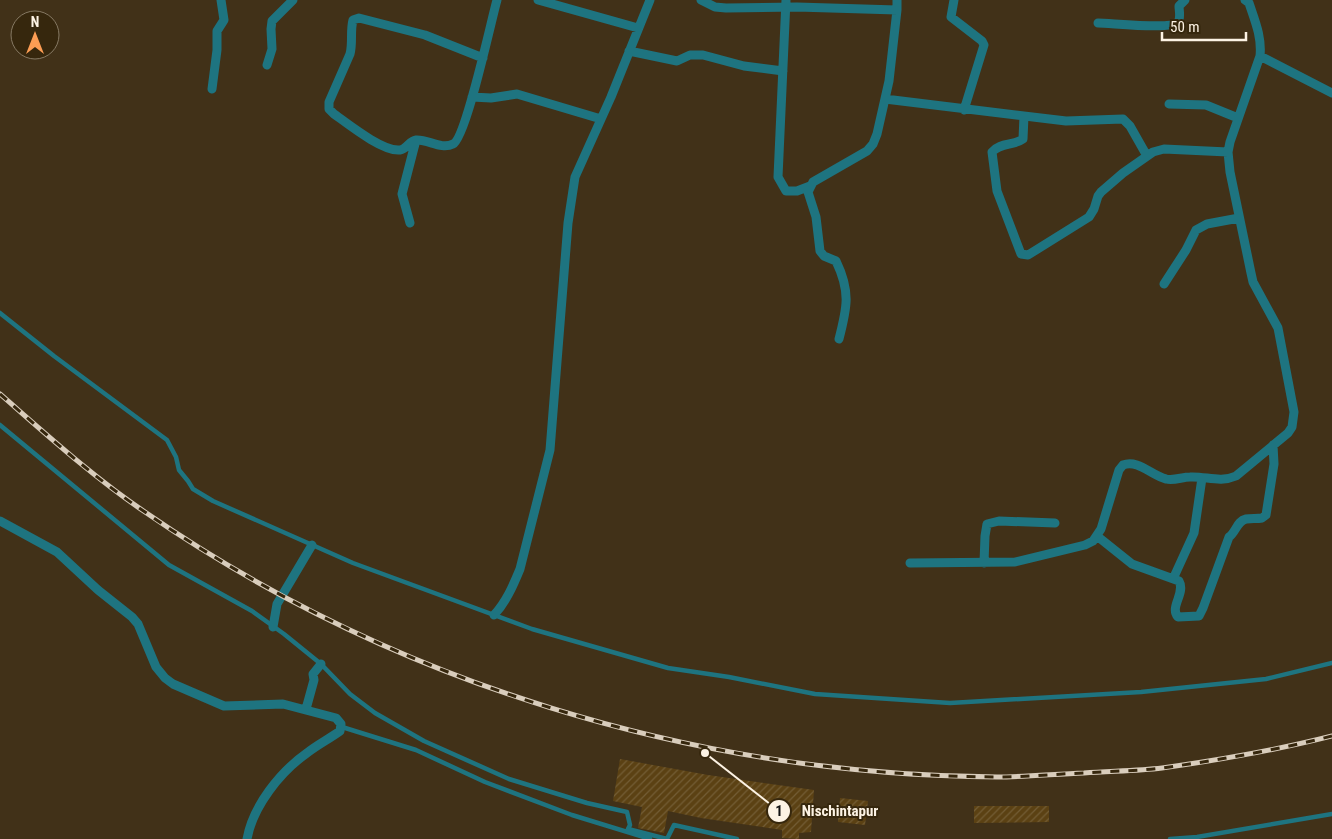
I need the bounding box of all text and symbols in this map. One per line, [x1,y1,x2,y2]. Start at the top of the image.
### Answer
north arrow [10,10,60,60]
scale bar [1162,10,1246,42]
text: N [31,14,39,30]
text: 50 m [1170,18,1200,36]
callout: Nischintapur [766,796,888,826]
text: 1 [775,802,783,820]
text: Nischintapur [802,802,878,820]

